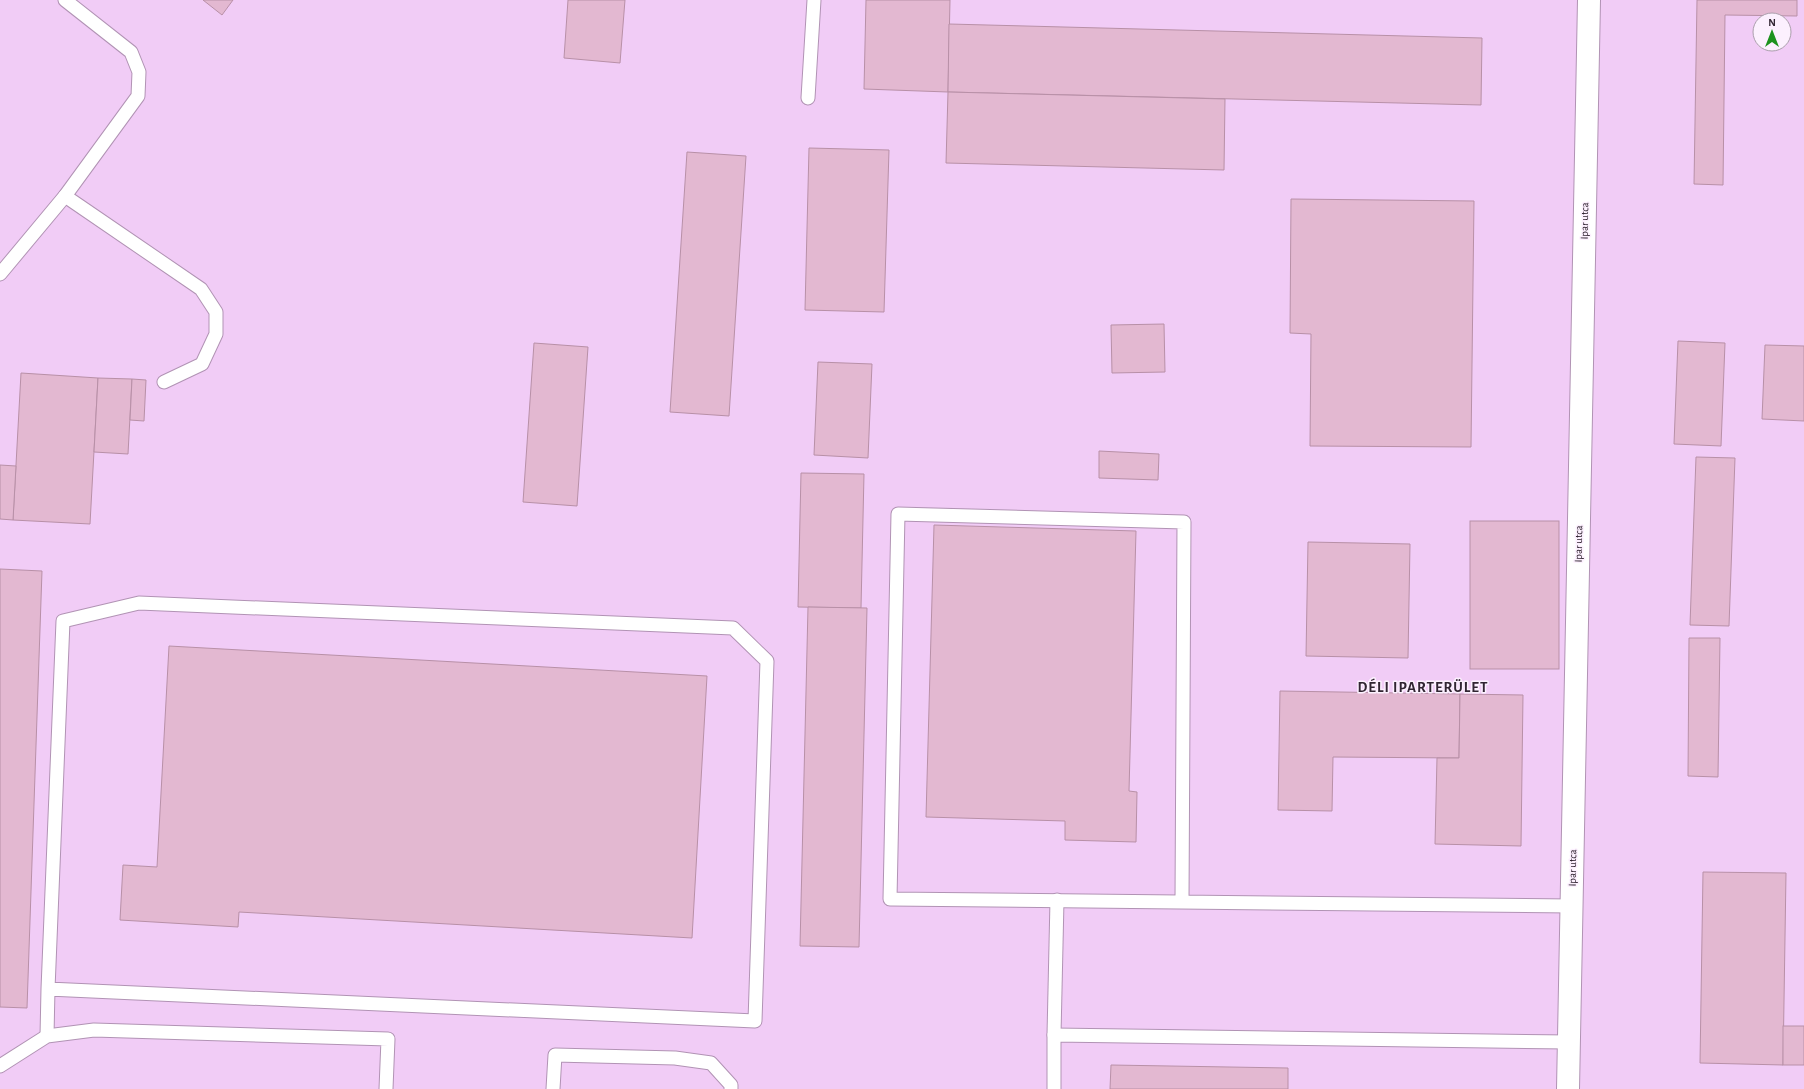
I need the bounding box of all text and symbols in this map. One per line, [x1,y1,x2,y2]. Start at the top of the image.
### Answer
north arrow [1752,12,1792,52]
text: N [1768,17,1776,28]
street label: Ipar utca [1579,202,1590,240]
street label: Ipar utca [1573,525,1584,563]
district label: DÉLI IPARTERÜLET [1358,678,1488,695]
street label: Ipar utca [1567,849,1578,887]

